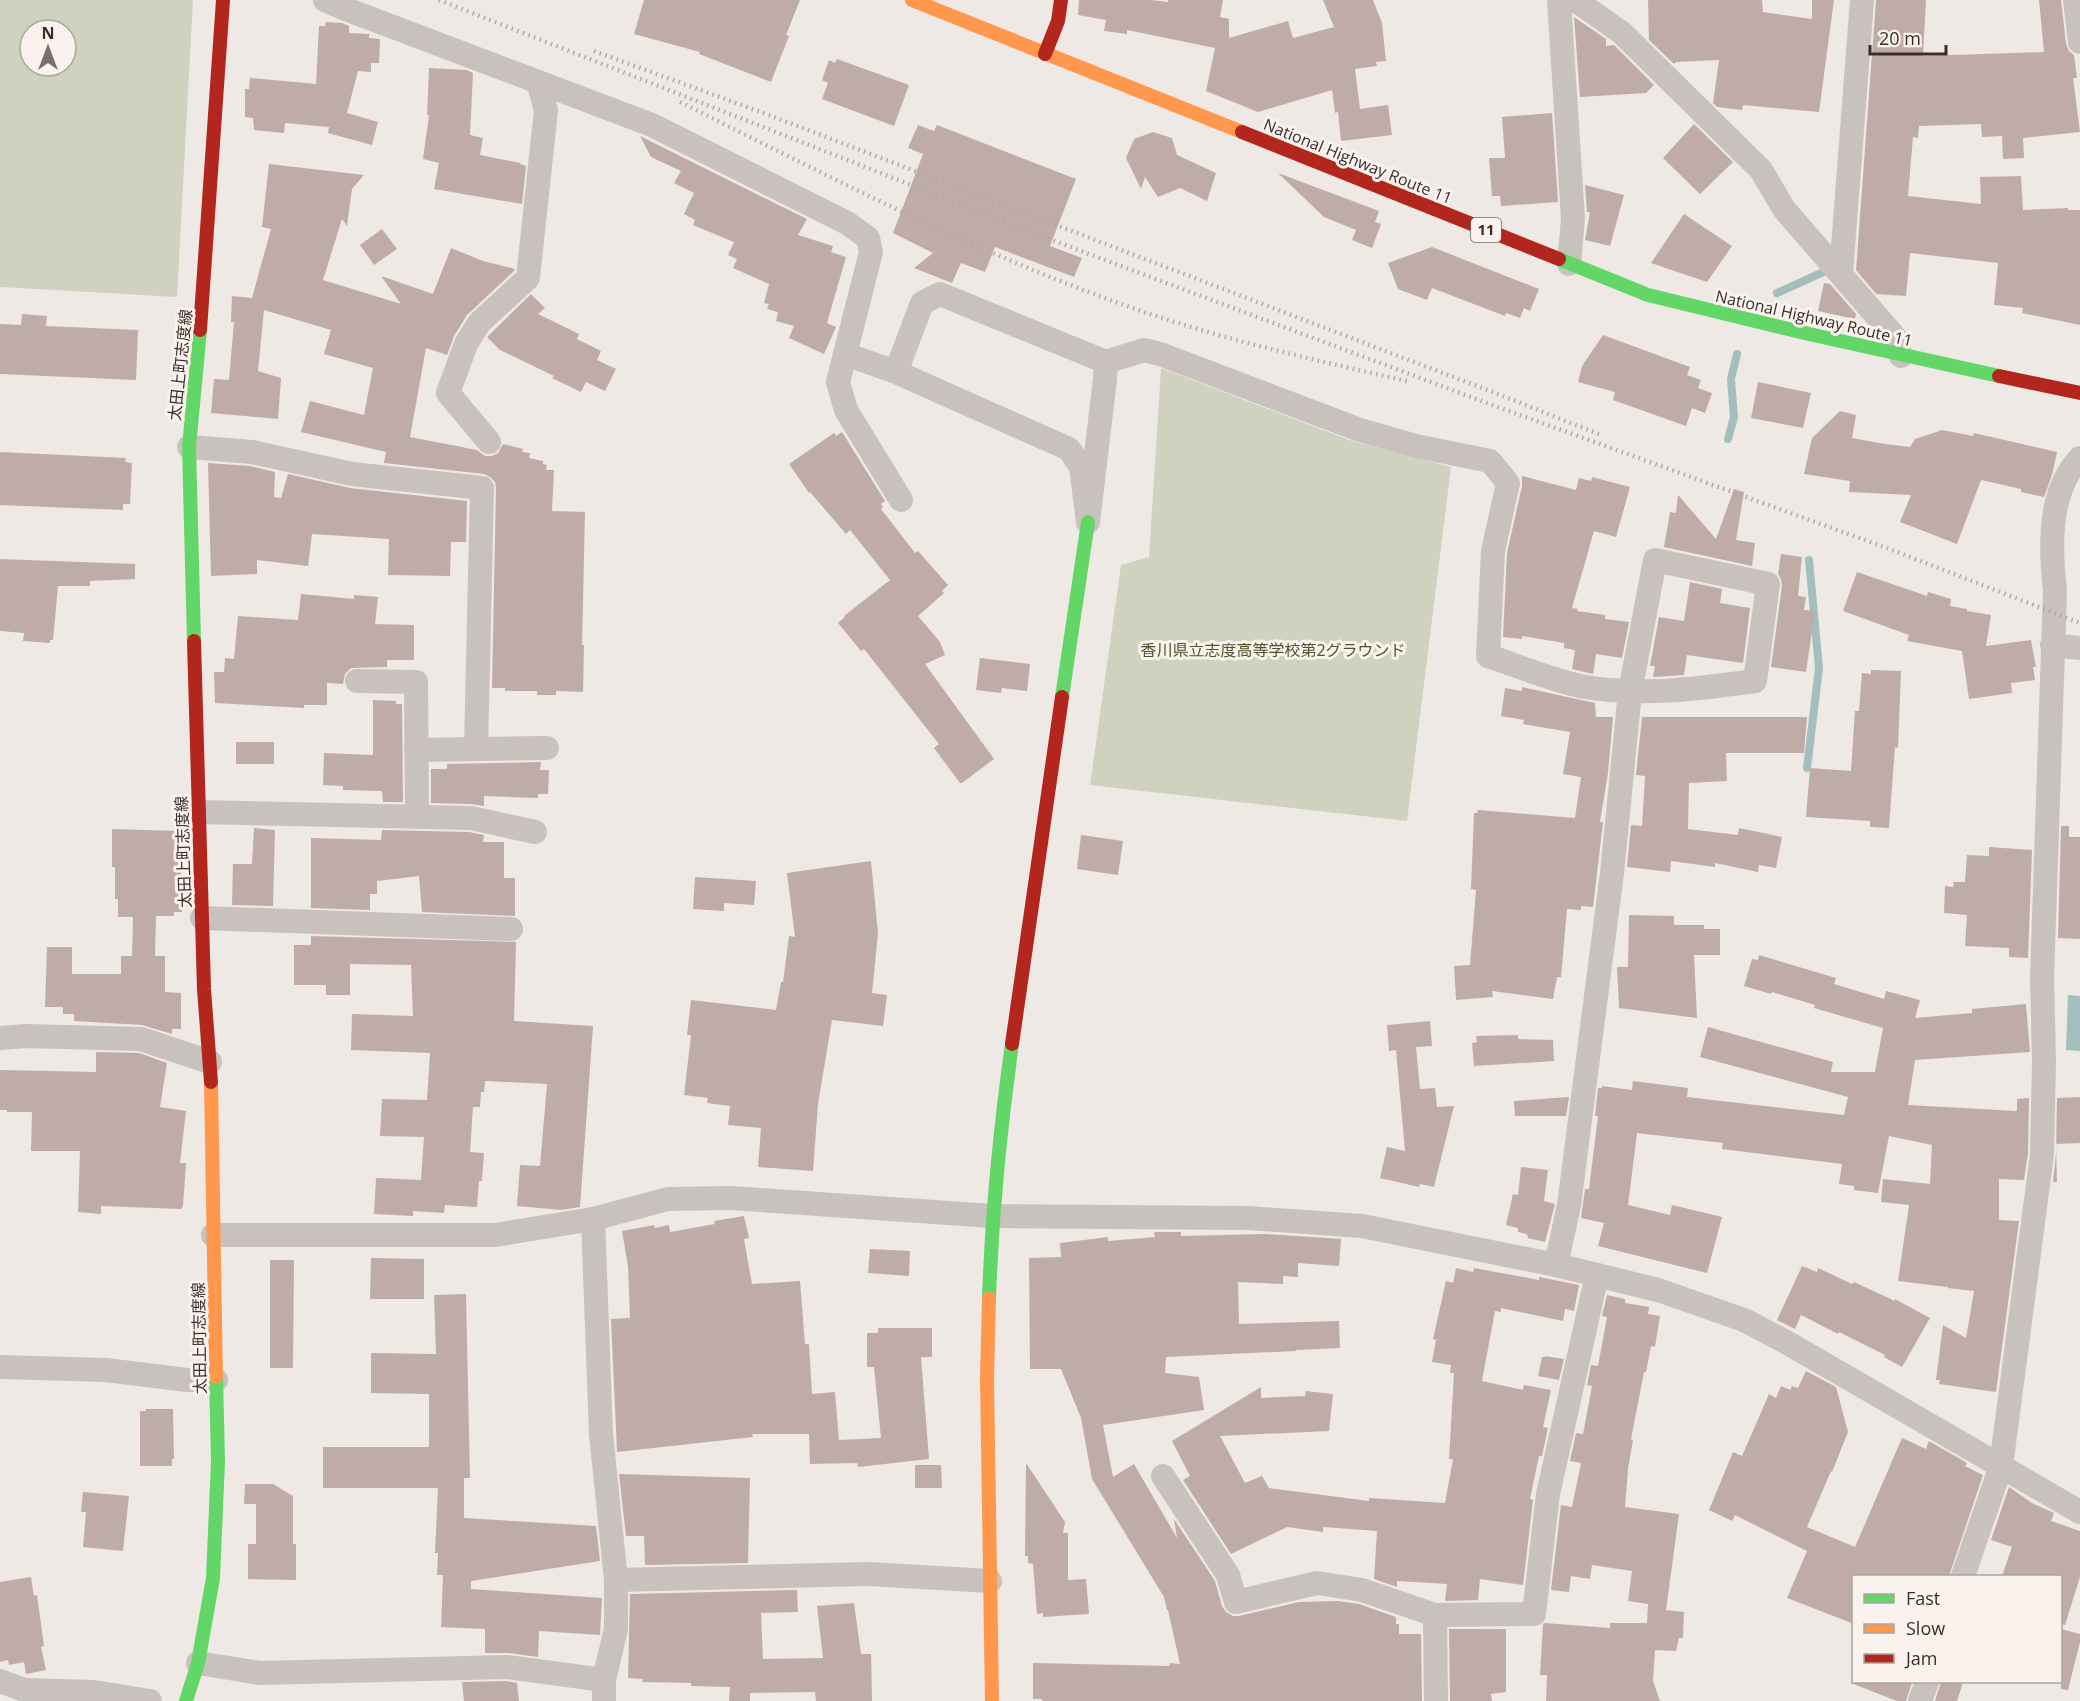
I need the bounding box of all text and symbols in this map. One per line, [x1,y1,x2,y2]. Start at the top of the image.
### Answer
north arrow [18,18,78,78]
scale bar [1870,18,1946,56]
text: N [41,22,55,44]
text: 20 m [1879,26,1921,50]
street label: National Highway Route 11 [1260,113,1456,209]
road number: 11 [1471,218,1501,242]
street label: National Highway Route 11 [1713,285,1915,351]
street label: 太田上町志度線 [163,308,197,422]
park label: 香川県立志度高等学校第2グラウンド [1140,639,1406,661]
street label: 太田上町志度線 [170,796,196,908]
street label: 太田上町志度線 [187,1282,211,1394]
legend [1852,1575,2062,1683]
text: Fast [1906,1586,1940,1610]
text: Slow [1906,1616,1945,1640]
text: Jam [1904,1646,1938,1670]

